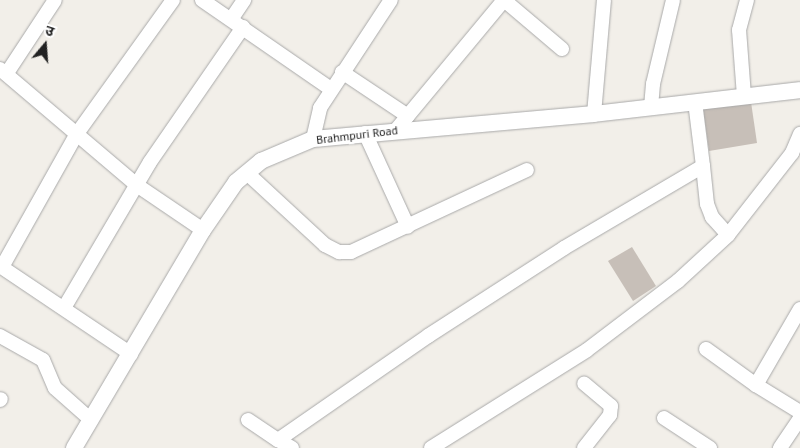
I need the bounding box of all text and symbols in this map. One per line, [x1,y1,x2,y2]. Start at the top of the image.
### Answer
north arrow [20,20,70,70]
text: उ [43,21,56,41]
street label: Brahmpuri Road [315,123,399,147]

